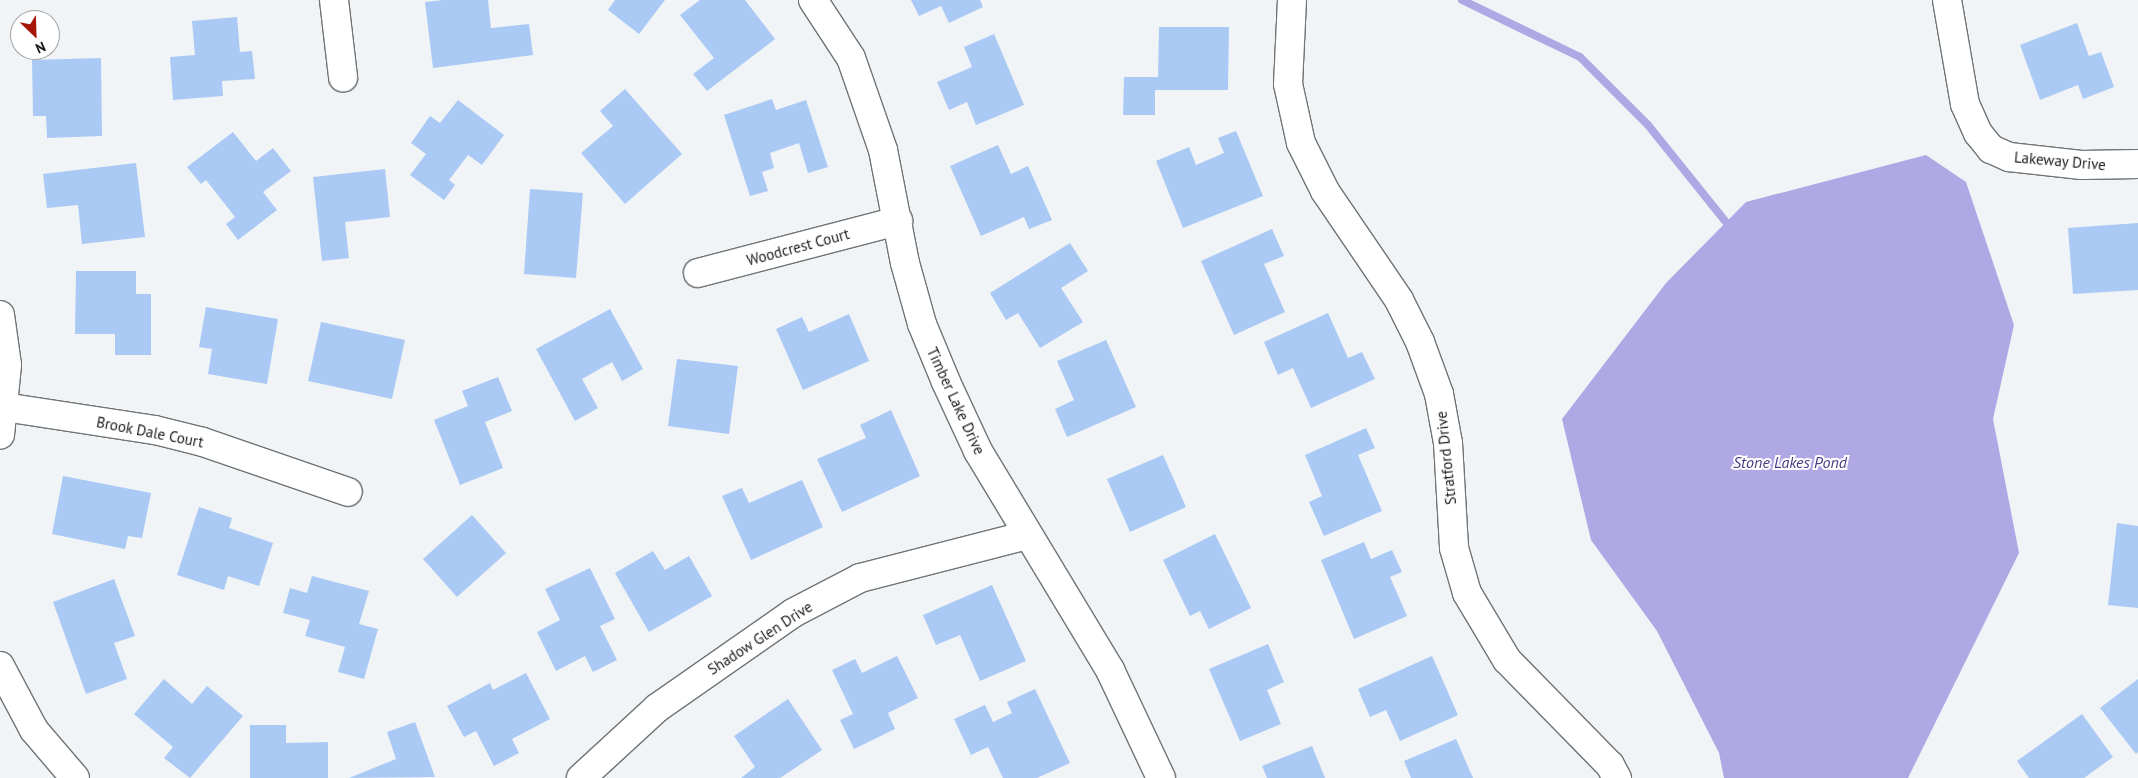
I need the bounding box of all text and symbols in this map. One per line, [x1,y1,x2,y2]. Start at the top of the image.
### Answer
north arrow [10,10,60,60]
text: N [33,38,49,58]
street label: Lakeway Drive [2013,148,2107,174]
street label: Woodcrest Court [745,225,851,269]
street label: Timber Lake Drive [923,344,989,458]
street label: Stratford Drive [1432,410,1460,506]
street label: Brook Dale Court [95,413,205,451]
water label: Stone Lakes Pond [1733,452,1847,472]
street label: Shadow Glen Drive [704,597,816,679]

